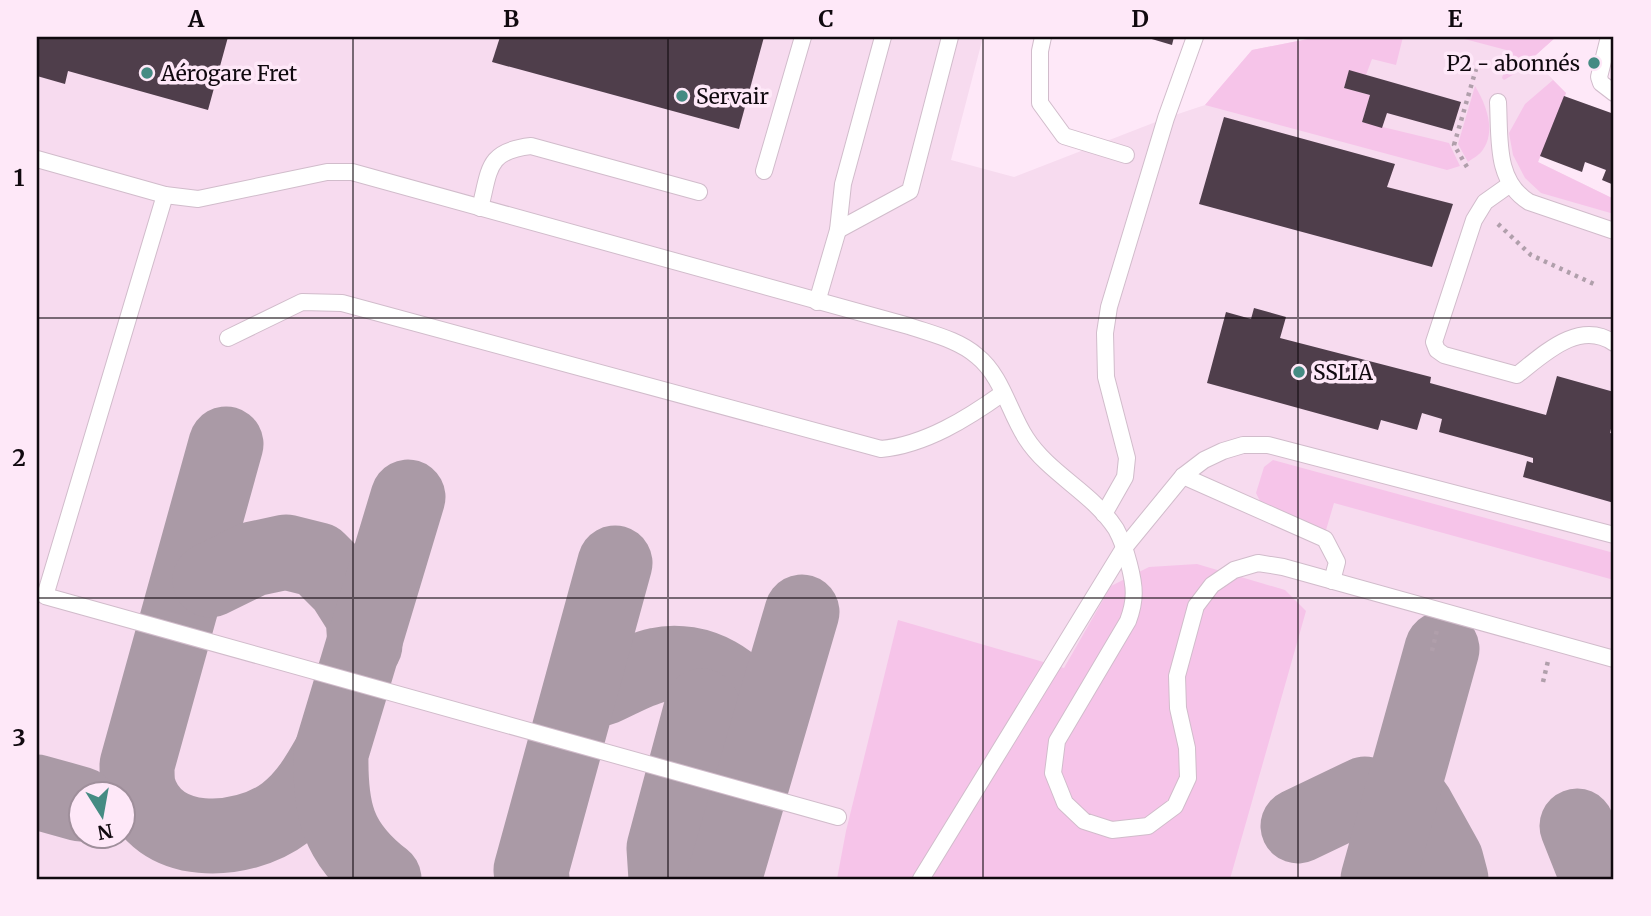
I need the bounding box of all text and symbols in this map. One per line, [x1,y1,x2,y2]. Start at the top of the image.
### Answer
text: A [187,4,205,33]
text: B [503,4,519,33]
text: C [818,4,834,33]
text: D [1131,4,1149,33]
text: E [1447,4,1463,33]
place label: P2 - abonnés [1446,50,1580,77]
marker: P2 - abonnés [1586,55,1602,71]
place label: Aérogare Fret [160,60,297,87]
marker: Aérogare Fret [139,65,155,81]
place label: Servair [696,83,769,110]
marker: Servair [674,88,690,104]
text: 1 [14,163,25,192]
place label: SSLIA [1313,359,1373,386]
marker: SSLIA [1291,364,1307,380]
text: 2 [12,443,26,472]
text: 3 [12,723,26,752]
north arrow [66,780,136,850]
text: N [96,818,115,845]

